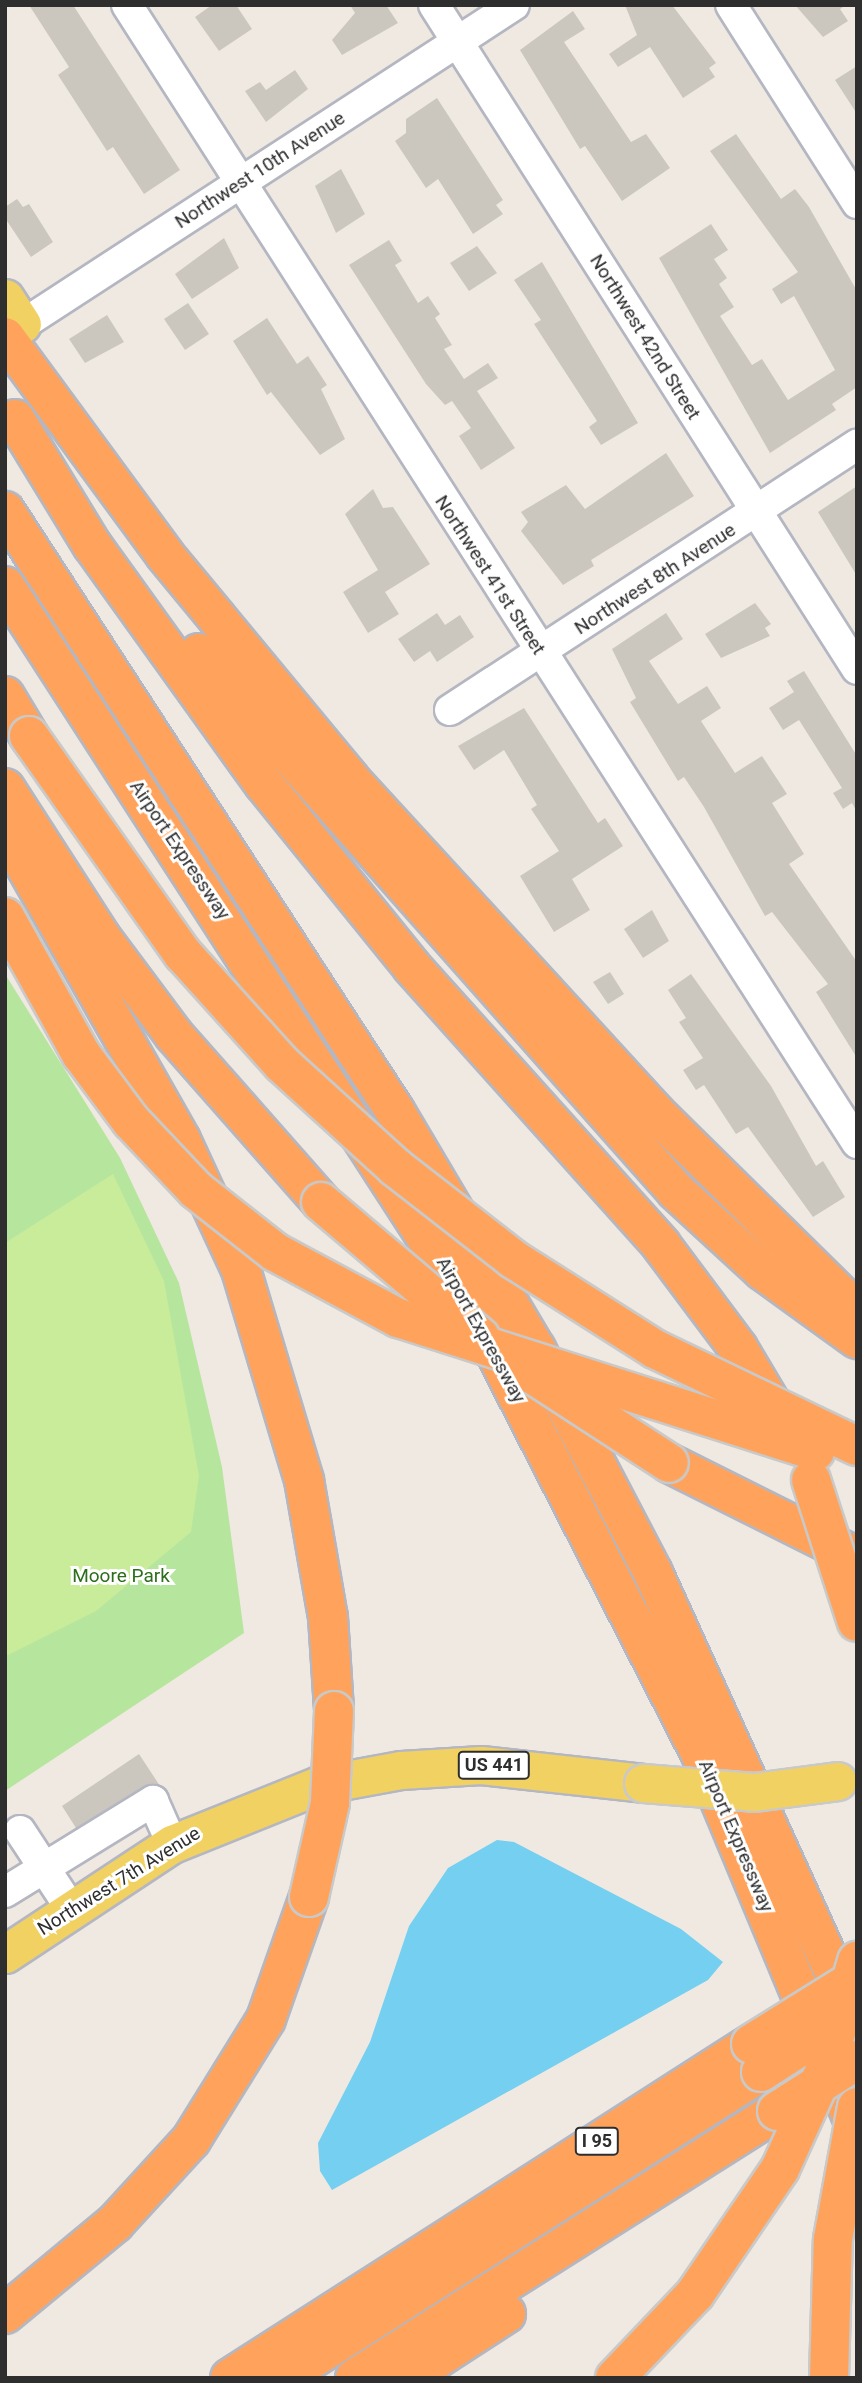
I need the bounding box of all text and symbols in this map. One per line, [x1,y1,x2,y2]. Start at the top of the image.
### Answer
street label: Northwest 10th Avenue [171,107,349,233]
street label: Northwest 42nd Street [585,250,705,424]
street label: Northwest 41st Street [430,491,550,659]
street label: Northwest 8th Avenue [570,518,740,640]
street label: Airport Expressway [125,776,235,924]
street label: Airport Expressway [431,1253,531,1407]
park label: Moore Park [72,1565,170,1587]
road number: US 441 [457,1750,531,1780]
street label: Airport Expressway [694,1756,778,1916]
street label: Northwest 7th Avenue [34,1822,204,1940]
road number: I 95 [574,2126,620,2155]

